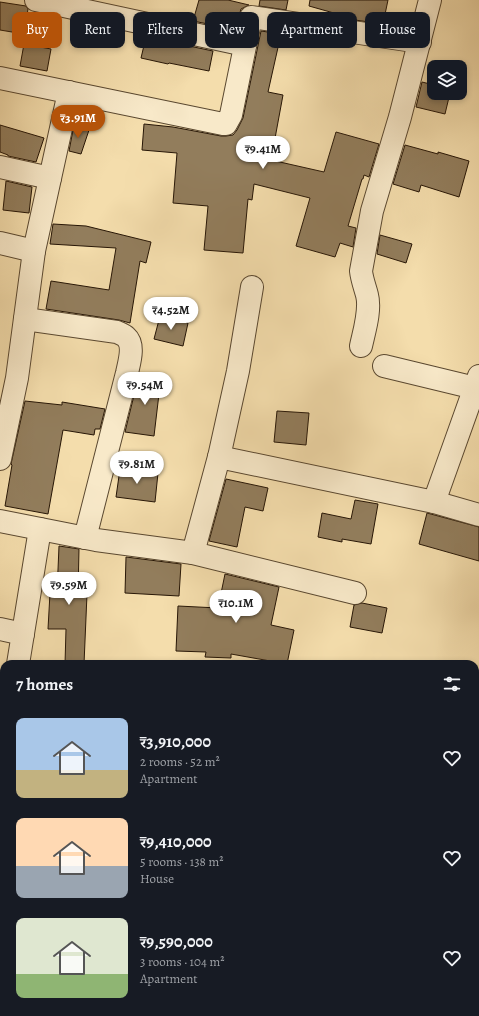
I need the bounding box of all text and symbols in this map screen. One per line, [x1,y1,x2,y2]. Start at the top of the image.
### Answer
chip: Buy [12,12,62,48]
chip: Rent [70,12,125,48]
chip: Filters [133,12,197,48]
chip: New [205,12,259,48]
chip: Apartment [267,12,357,48]
chip: House [365,12,430,48]
map controls [427,60,467,100]
button: layers [427,60,467,100]
pin: ₹3.91M [45,105,111,139]
text: ₹3.91M [60,109,96,126]
pin: ₹9.41M [230,136,296,170]
text: ₹9.41M [245,140,281,157]
pin: ₹4.52M [138,297,204,331]
text: ₹4.52M [152,301,190,318]
pin: ₹9.54M [112,372,178,406]
text: ₹9.54M [126,376,164,393]
pin: ₹9.81M [104,451,170,485]
text: ₹9.81M [119,455,155,472]
pin: ₹9.59M [36,572,102,606]
text: ₹9.59M [51,576,87,593]
pin: ₹10.1M [203,590,269,624]
text: ₹10.1M [218,594,254,611]
text: 7 homes [16,673,73,696]
icon: filters [441,673,463,695]
text: ₹3,910,000 [140,730,211,753]
icon: home [48,734,96,782]
icon: heart [441,747,463,769]
text: 2 rooms · 52 m² [140,753,220,770]
text: Apartment [140,770,198,787]
text: ₹9,410,000 [140,830,212,853]
icon: home [48,834,96,882]
icon: heart [441,847,463,869]
text: 5 rooms · 138 m² [140,853,224,870]
text: House [140,870,174,887]
text: ₹9,590,000 [140,930,213,953]
icon: home [48,934,96,982]
icon: heart [441,947,463,969]
text: 3 rooms · 104 m² [140,953,224,970]
text: Apartment [140,970,198,987]

